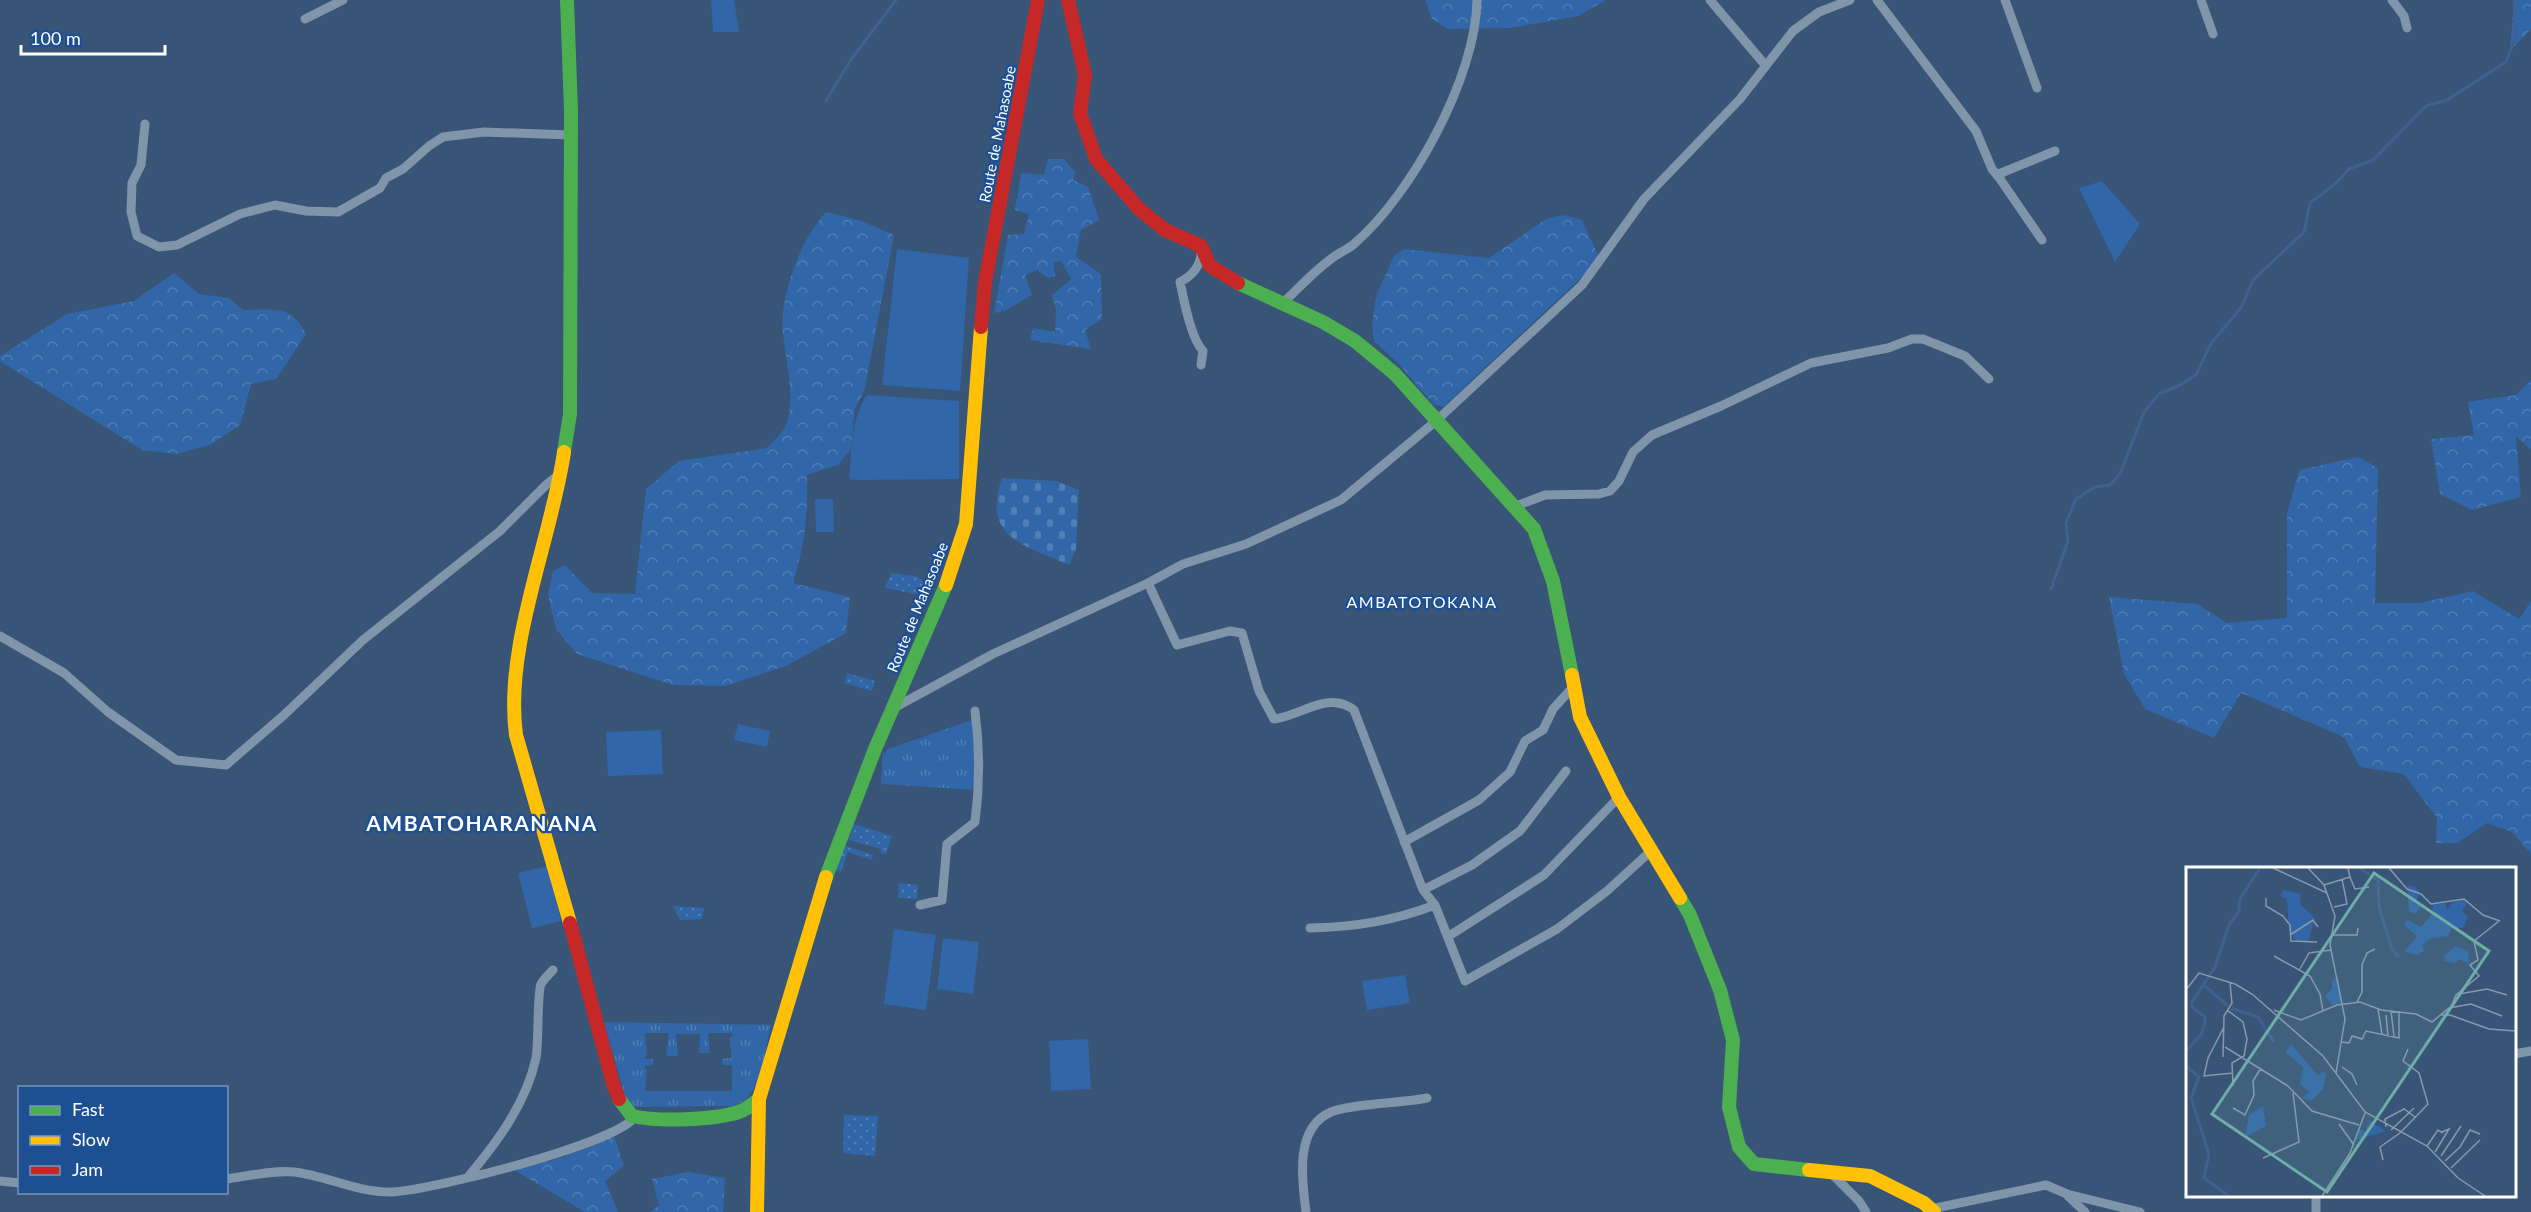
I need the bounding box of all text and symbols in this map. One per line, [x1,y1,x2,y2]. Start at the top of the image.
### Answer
scale bar [21,18,165,56]
text: 100 m [30,27,81,49]
street label: Route de Mahasoabe [975,64,1019,204]
street label: Route de Mahasoabe [883,539,951,675]
district label: AMBATOTOKANA [1346,592,1498,611]
district label: AMBATOHARANANA [365,810,598,835]
inset map [2186,867,2516,1197]
legend [18,1086,228,1194]
text: Fast [72,1098,105,1120]
text: Slow [72,1128,110,1150]
text: Jam [72,1158,103,1180]

